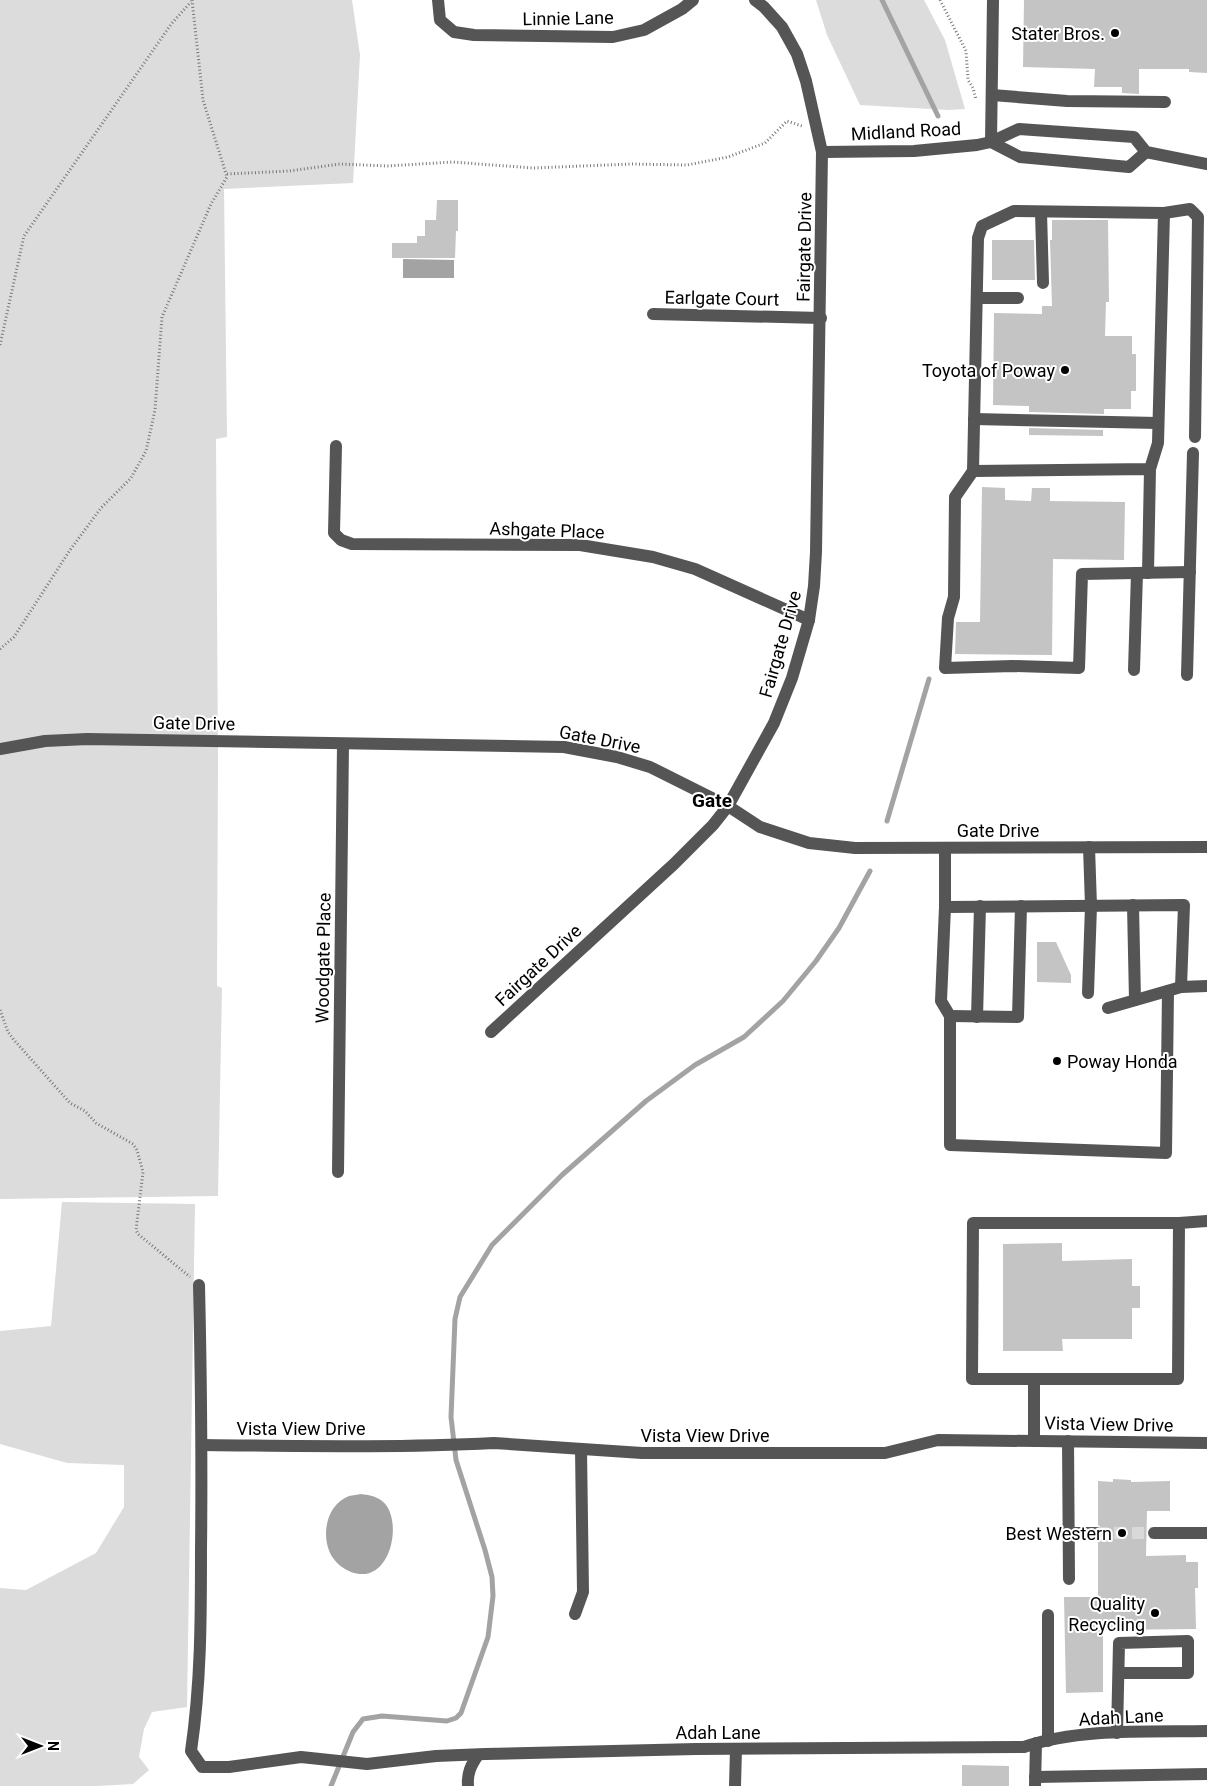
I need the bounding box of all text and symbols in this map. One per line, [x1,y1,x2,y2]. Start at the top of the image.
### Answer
street label: Linnie Lane [522,7,614,29]
place label: Stater Bros. [1011,23,1105,44]
marker: Stater Bros. [1109,27,1121,39]
street label: Midland Road [850,118,962,144]
street label: Fairgate Drive [793,192,815,302]
street label: Earlgate Court [665,287,780,310]
place label: Toyota of Poway [922,360,1055,381]
marker: Toyota of Poway [1059,364,1071,376]
street label: Ashgate Place [489,517,605,543]
street label: Fairgate Drive [755,588,805,700]
street label: Gate Drive [153,712,235,734]
street label: Gate Drive [558,721,642,757]
district label: Gate [692,789,732,812]
street label: Gate Drive [957,820,1039,841]
street label: Woodgate Place [311,892,335,1024]
street label: Fairgate Drive [491,920,585,1010]
place label: Poway Honda [1067,1051,1178,1072]
marker: Poway Honda [1051,1055,1063,1067]
street label: Vista View Drive [1044,1412,1174,1436]
street label: Vista View Drive [236,1418,366,1439]
street label: Vista View Drive [640,1425,770,1446]
place label: Best Western [1006,1523,1112,1544]
marker: Best Western [1116,1527,1128,1539]
place label: Quality Recycling [1068,1593,1145,1635]
marker: Quality Recycling [1149,1607,1161,1619]
street label: Adah Lane [1078,1704,1164,1730]
north arrow [15,1721,65,1771]
street label: Adah Lane [675,1722,761,1743]
text: N [45,1741,61,1751]

